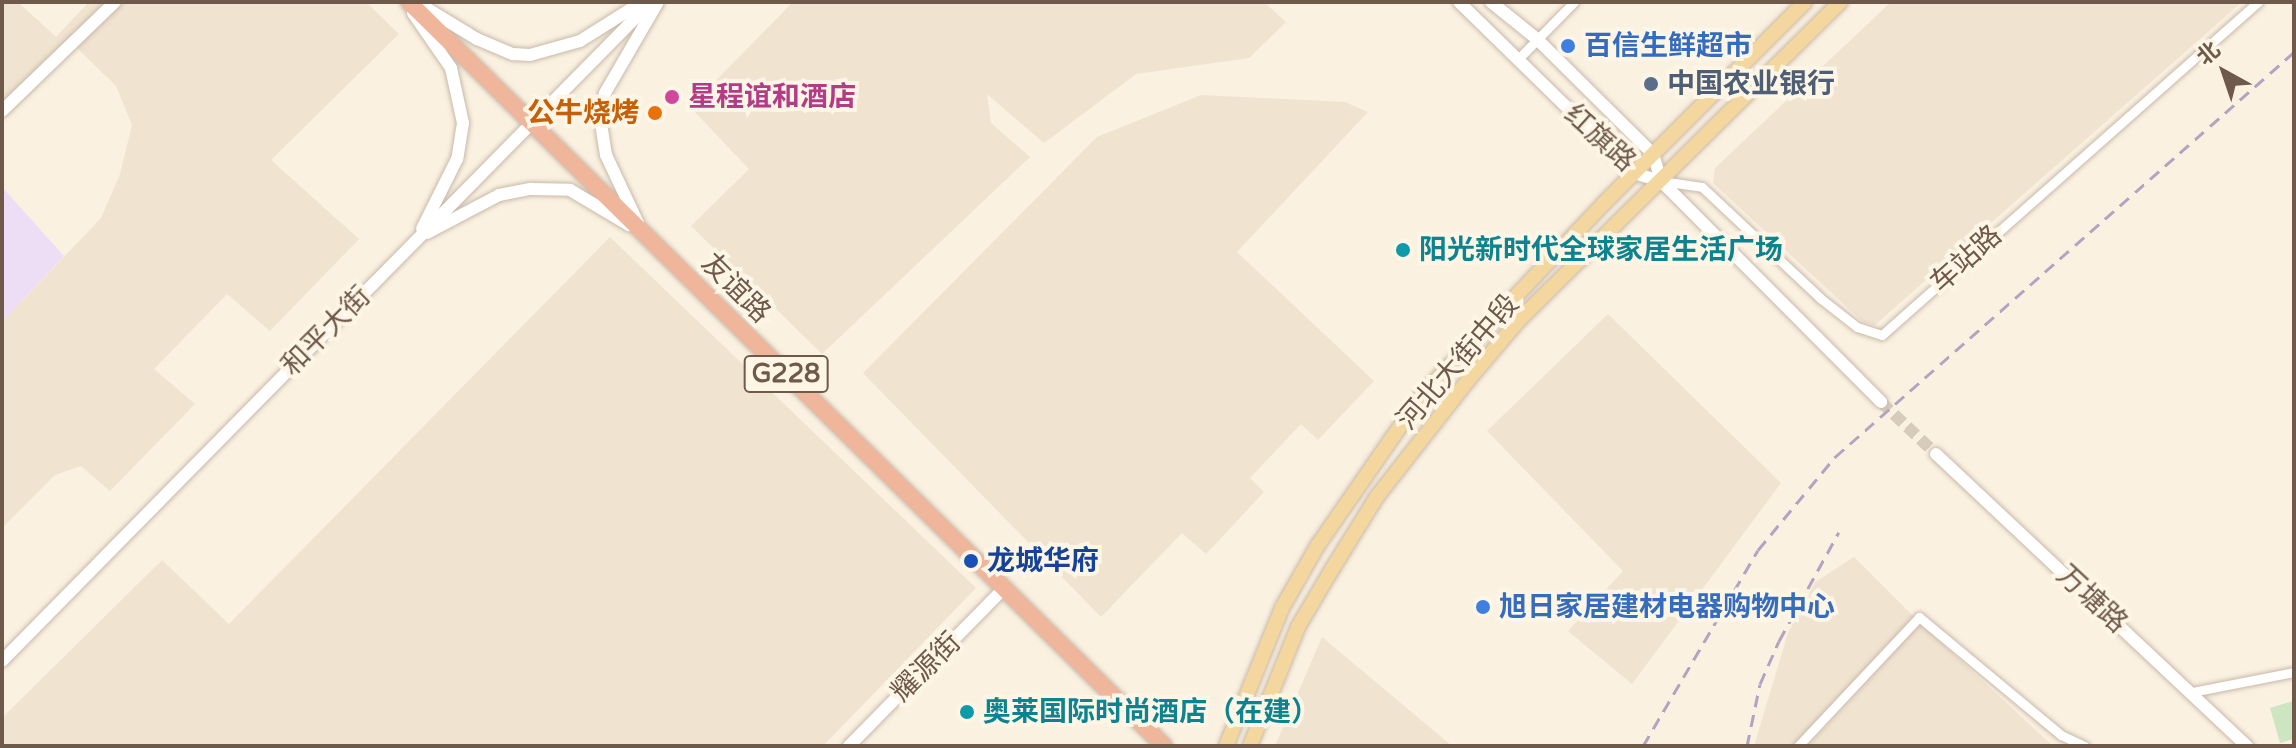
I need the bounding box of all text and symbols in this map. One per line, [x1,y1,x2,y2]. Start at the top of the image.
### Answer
place label: 百信生鲜超市 [1584,29,1752,63]
north arrow [2184,32,2264,112]
marker: 百信生鲜超市 [1559,37,1577,55]
text: 北 [2192,37,2225,71]
place label: 中国农业银行 [1667,67,1835,101]
marker: 中国农业银行 [1642,75,1660,93]
place label: 星程谊和酒店 [688,80,856,114]
marker: 星程谊和酒店 [663,88,681,106]
place label: 公牛烧烤 [527,96,639,130]
street label: 红旗路 [1558,97,1642,179]
marker: 公牛烧烤 [646,104,664,122]
street label: 车站路 [1924,218,2008,300]
place label: 阳光新时代全球家居生活广场 [1419,233,1783,267]
marker: 阳光新时代全球家居生活广场 [1394,241,1412,259]
street label: 友谊路 [694,246,778,330]
street label: 和平大街 [275,280,377,382]
street label: 河北大街中段 [1390,288,1526,436]
road number: G228 [742,352,830,396]
place label: 龙城华府 [987,544,1099,578]
marker: 龙城华府 [962,552,980,570]
street label: 万塘路 [2050,558,2134,640]
place label: 旭日家居建材电器购物中心 [1499,590,1835,624]
marker: 旭日家居建材电器购物中心 [1474,598,1492,616]
street label: 耀源街 [884,625,968,709]
place label: 奥莱国际时尚酒店（在建） [983,695,1319,729]
marker: 奥莱国际时尚酒店（在建） [958,703,976,721]

